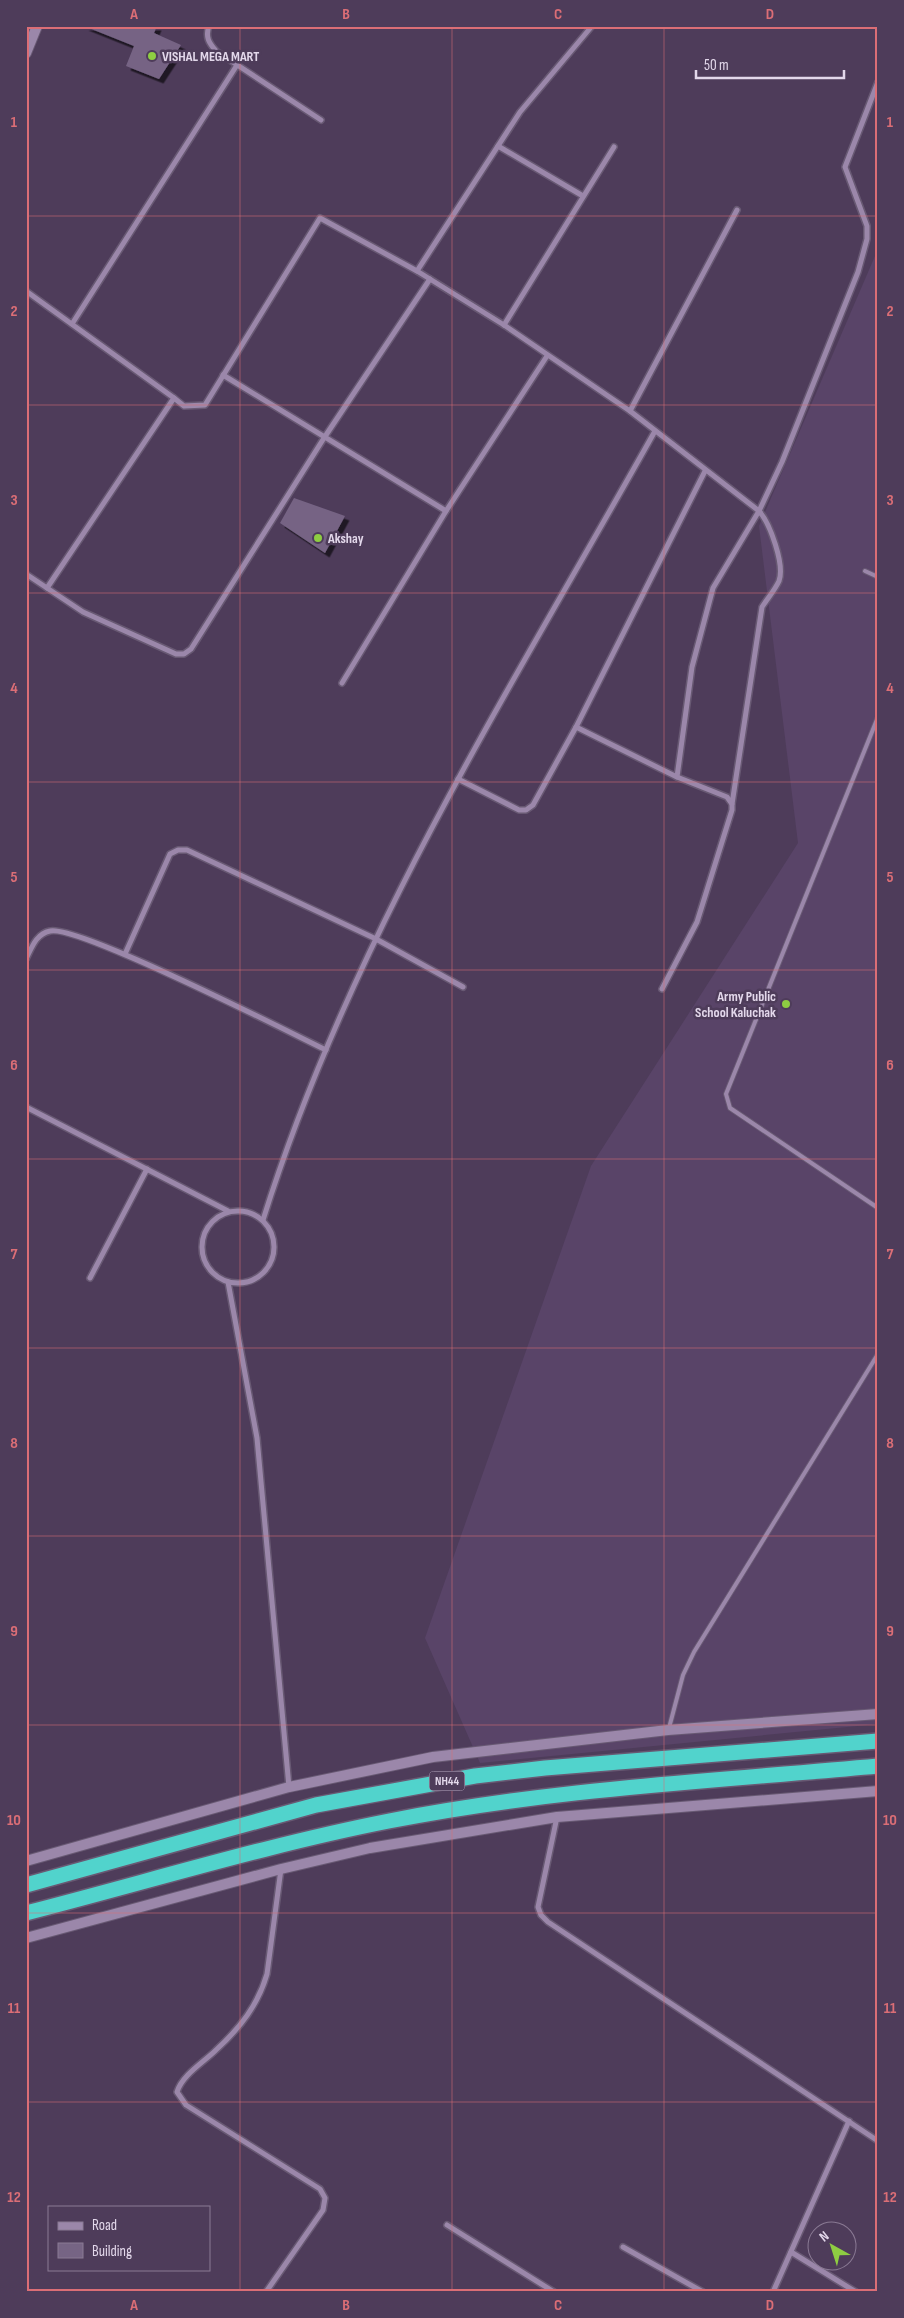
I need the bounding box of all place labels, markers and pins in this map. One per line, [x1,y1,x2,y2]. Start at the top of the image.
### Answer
place label: VISHAL MEGA MART [162,48,259,65]
marker: VISHAL MEGA MART [146,50,158,62]
place label: Akshay [327,530,364,547]
marker: Akshay [312,532,324,544]
place label: Army Public School Kaluchak [695,988,776,1021]
marker: Army Public School Kaluchak [780,998,792,1010]

